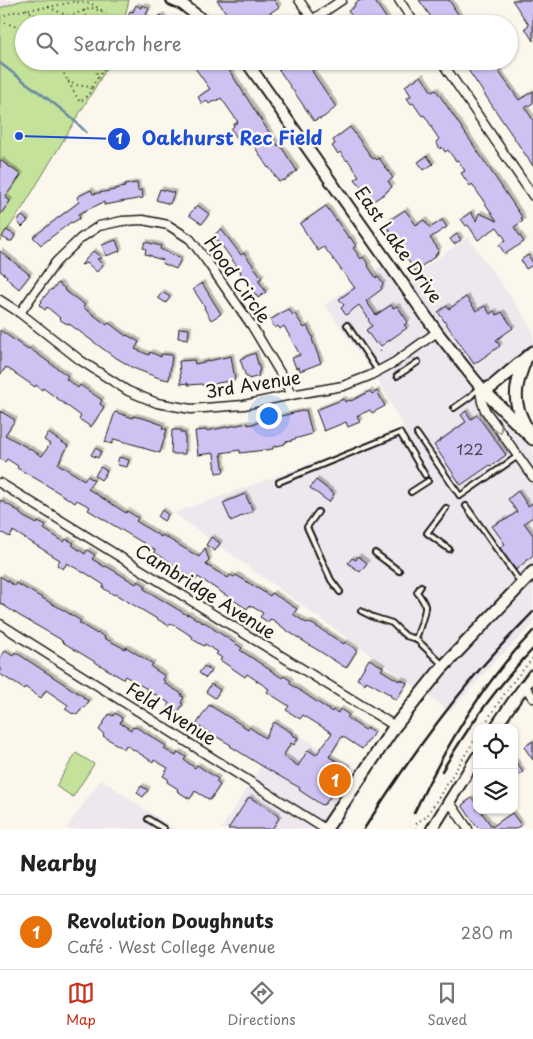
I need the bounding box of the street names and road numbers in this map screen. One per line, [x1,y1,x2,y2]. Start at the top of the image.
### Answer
street label: East Lake Drive [349,180,450,308]
street label: Hood Circle [198,230,278,328]
street label: 3rd Avenue [203,363,303,404]
street label: Cambridge Avenue [130,537,281,645]
street label: Feld Avenue [122,674,222,751]

